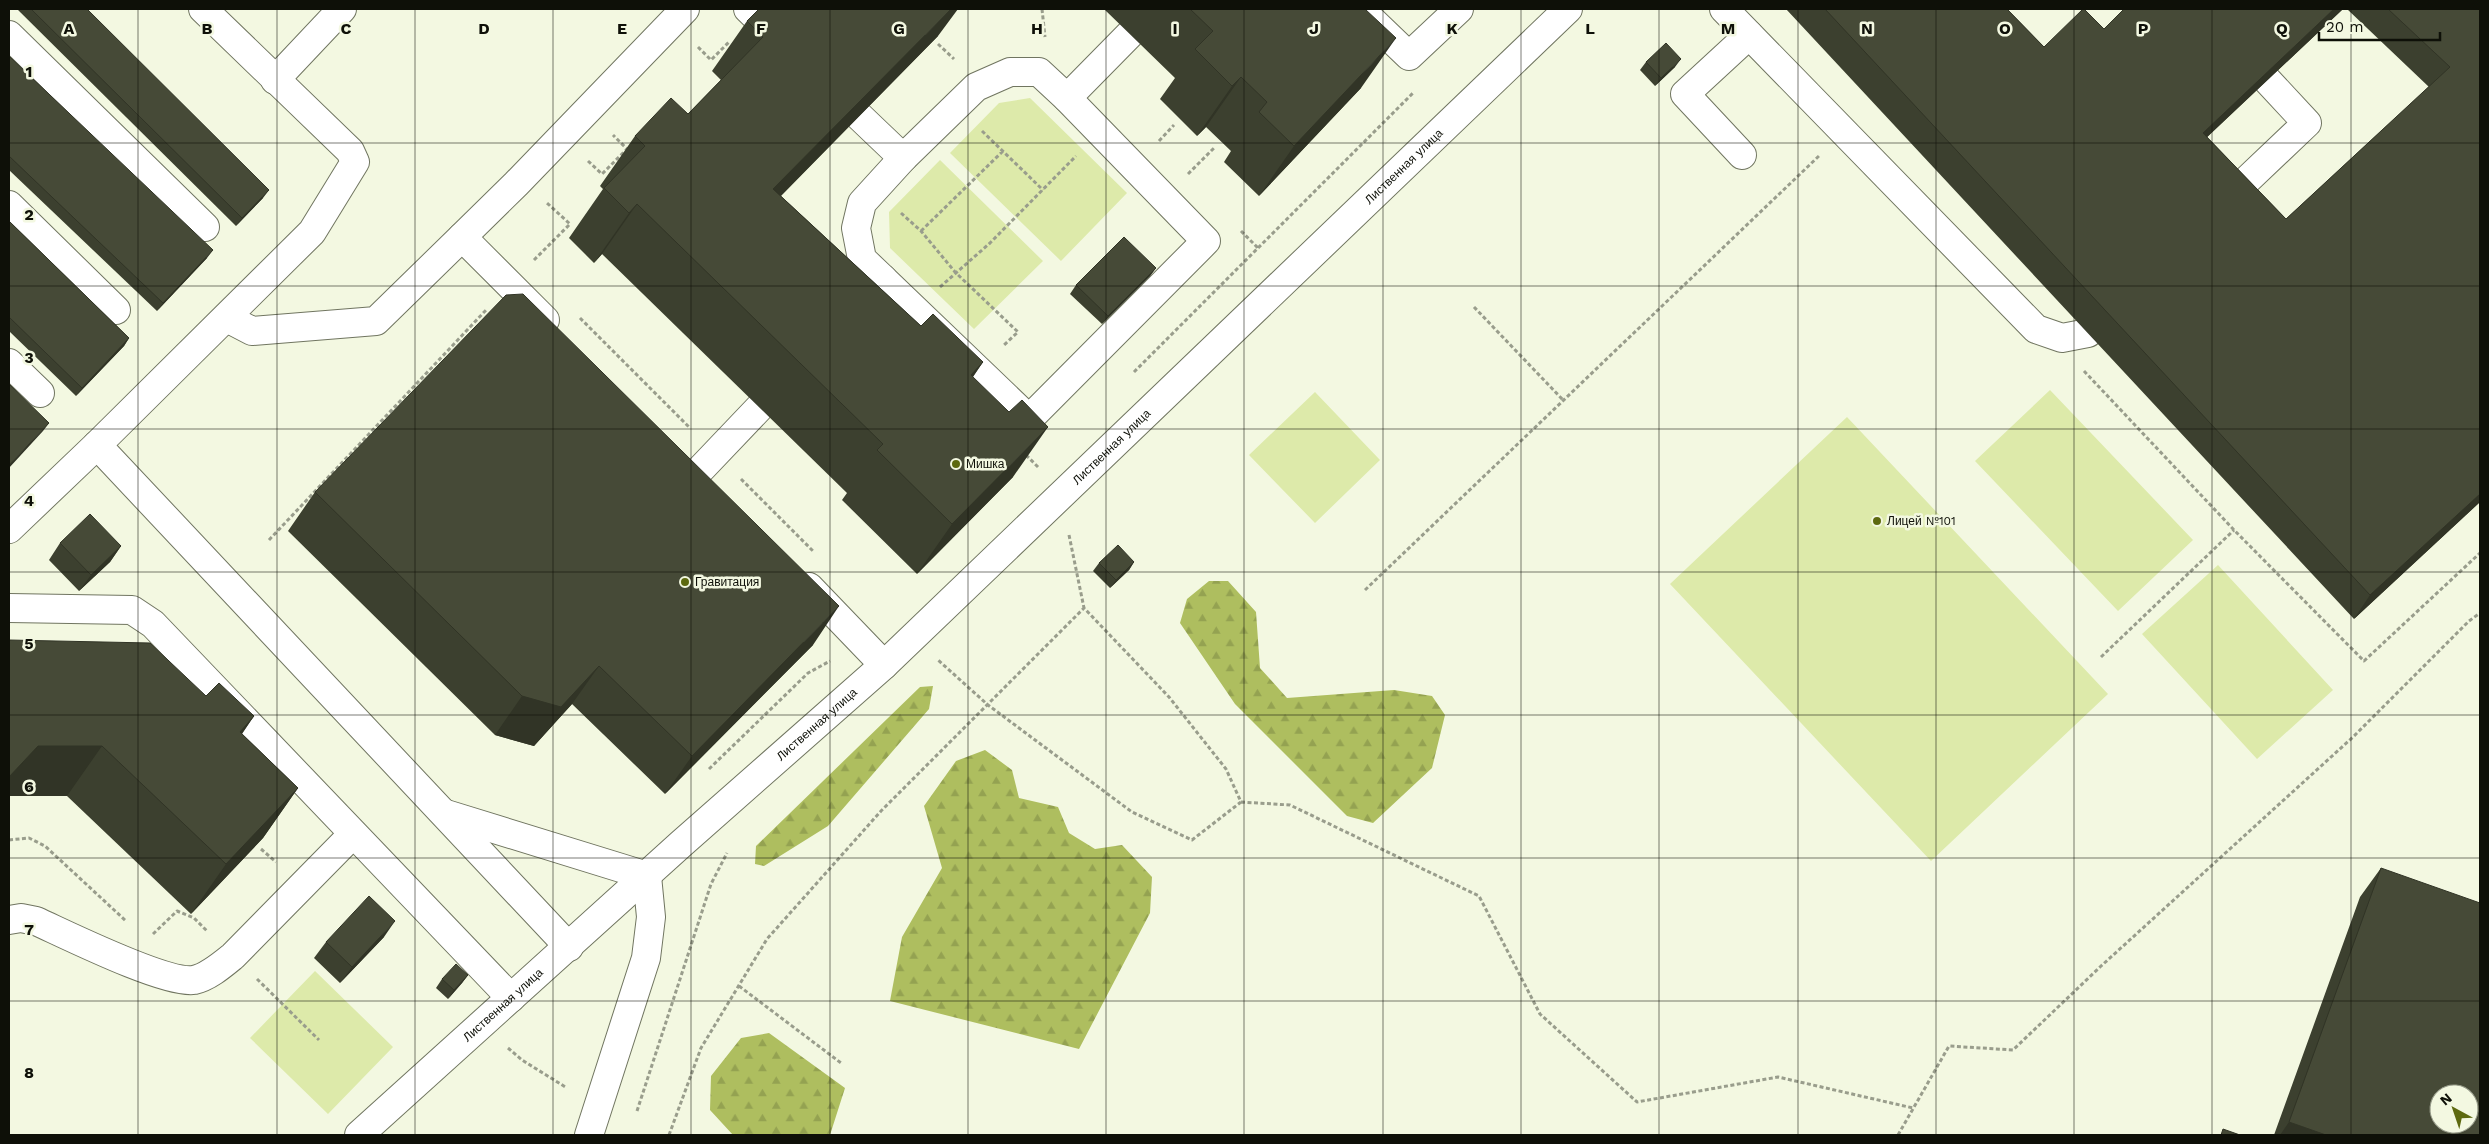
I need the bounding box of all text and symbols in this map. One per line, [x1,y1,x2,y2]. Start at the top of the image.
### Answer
scale bar [2319,10,2440,42]
text: 20 m [2326,18,2364,36]
text: A [64,19,75,38]
text: B [202,19,213,38]
text: C [341,19,352,38]
text: D [478,19,490,38]
text: E [617,19,627,38]
text: F [756,19,766,38]
text: G [893,19,905,38]
text: H [1031,19,1043,38]
text: I [1172,19,1178,38]
text: J [1309,19,1319,38]
text: K [1446,19,1458,38]
text: L [1585,19,1595,38]
text: M [1721,19,1735,38]
text: N [1861,19,1873,38]
text: O [1999,19,2011,38]
text: P [2138,19,2149,38]
text: Q [2276,19,2288,38]
text: 1 [26,62,32,81]
street label: Лиственная улица [1362,126,1446,207]
text: 2 [24,205,34,224]
text: 3 [24,348,34,367]
street label: Лиственная улица [1070,406,1154,487]
place label: Мишка [966,457,1005,471]
marker: Мишка [950,458,962,470]
text: 4 [24,491,34,510]
place label: Лицей №101 [1887,514,1956,528]
marker: Лицей №101 [1871,515,1883,527]
place label: Гравитация [695,575,759,589]
marker: Гравитация [679,576,691,588]
text: 5 [24,634,34,653]
street label: Лиственная улица [774,685,860,763]
text: 6 [24,777,34,796]
text: 7 [24,920,34,939]
street label: Лиственная улица [460,965,546,1045]
text: 8 [24,1063,34,1082]
north arrow [2429,1084,2479,1134]
text: N [2437,1090,2455,1109]

